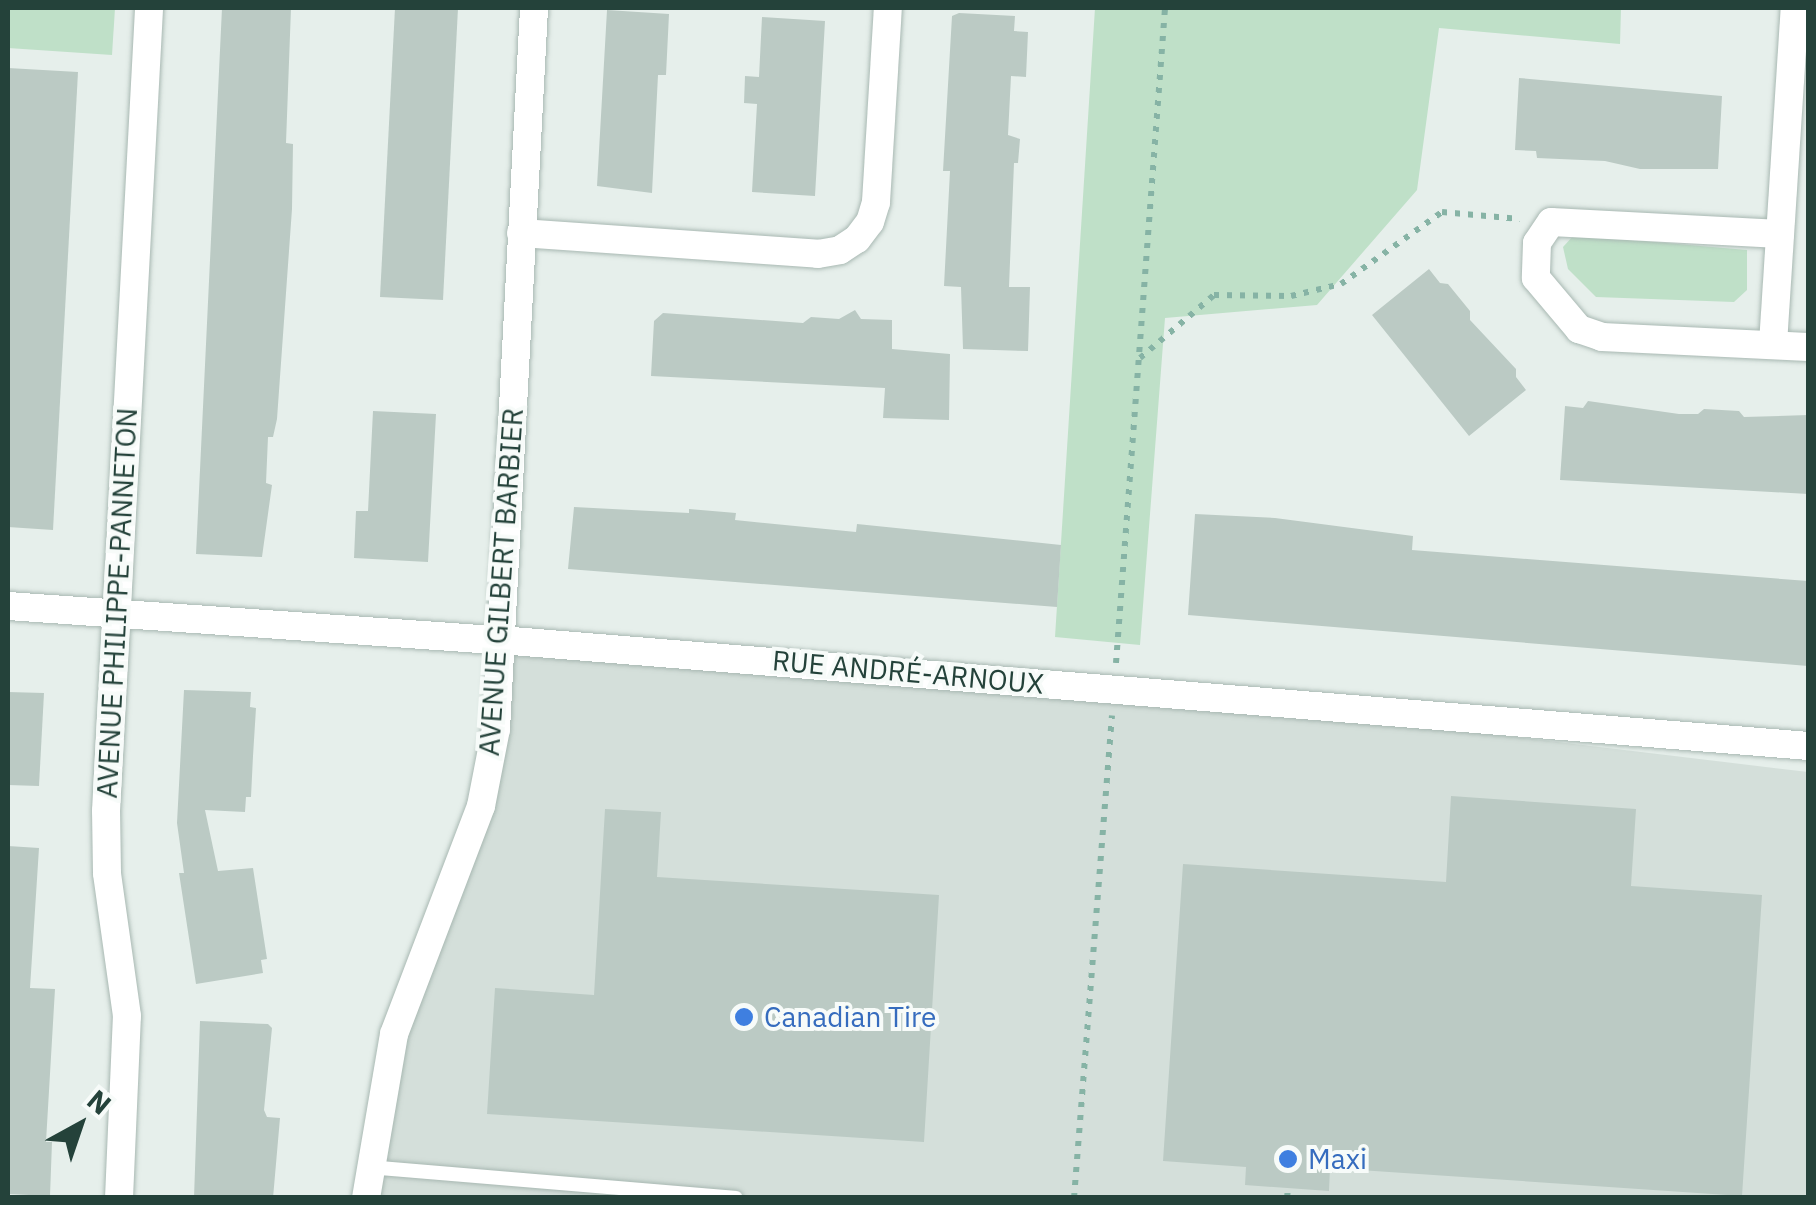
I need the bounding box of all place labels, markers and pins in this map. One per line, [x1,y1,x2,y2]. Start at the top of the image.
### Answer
place label: Canadian Tire [764,1000,936,1034]
marker: Canadian Tire [733,1006,755,1028]
place label: Maxi [1308,1142,1367,1176]
marker: Maxi [1277,1148,1299,1170]

